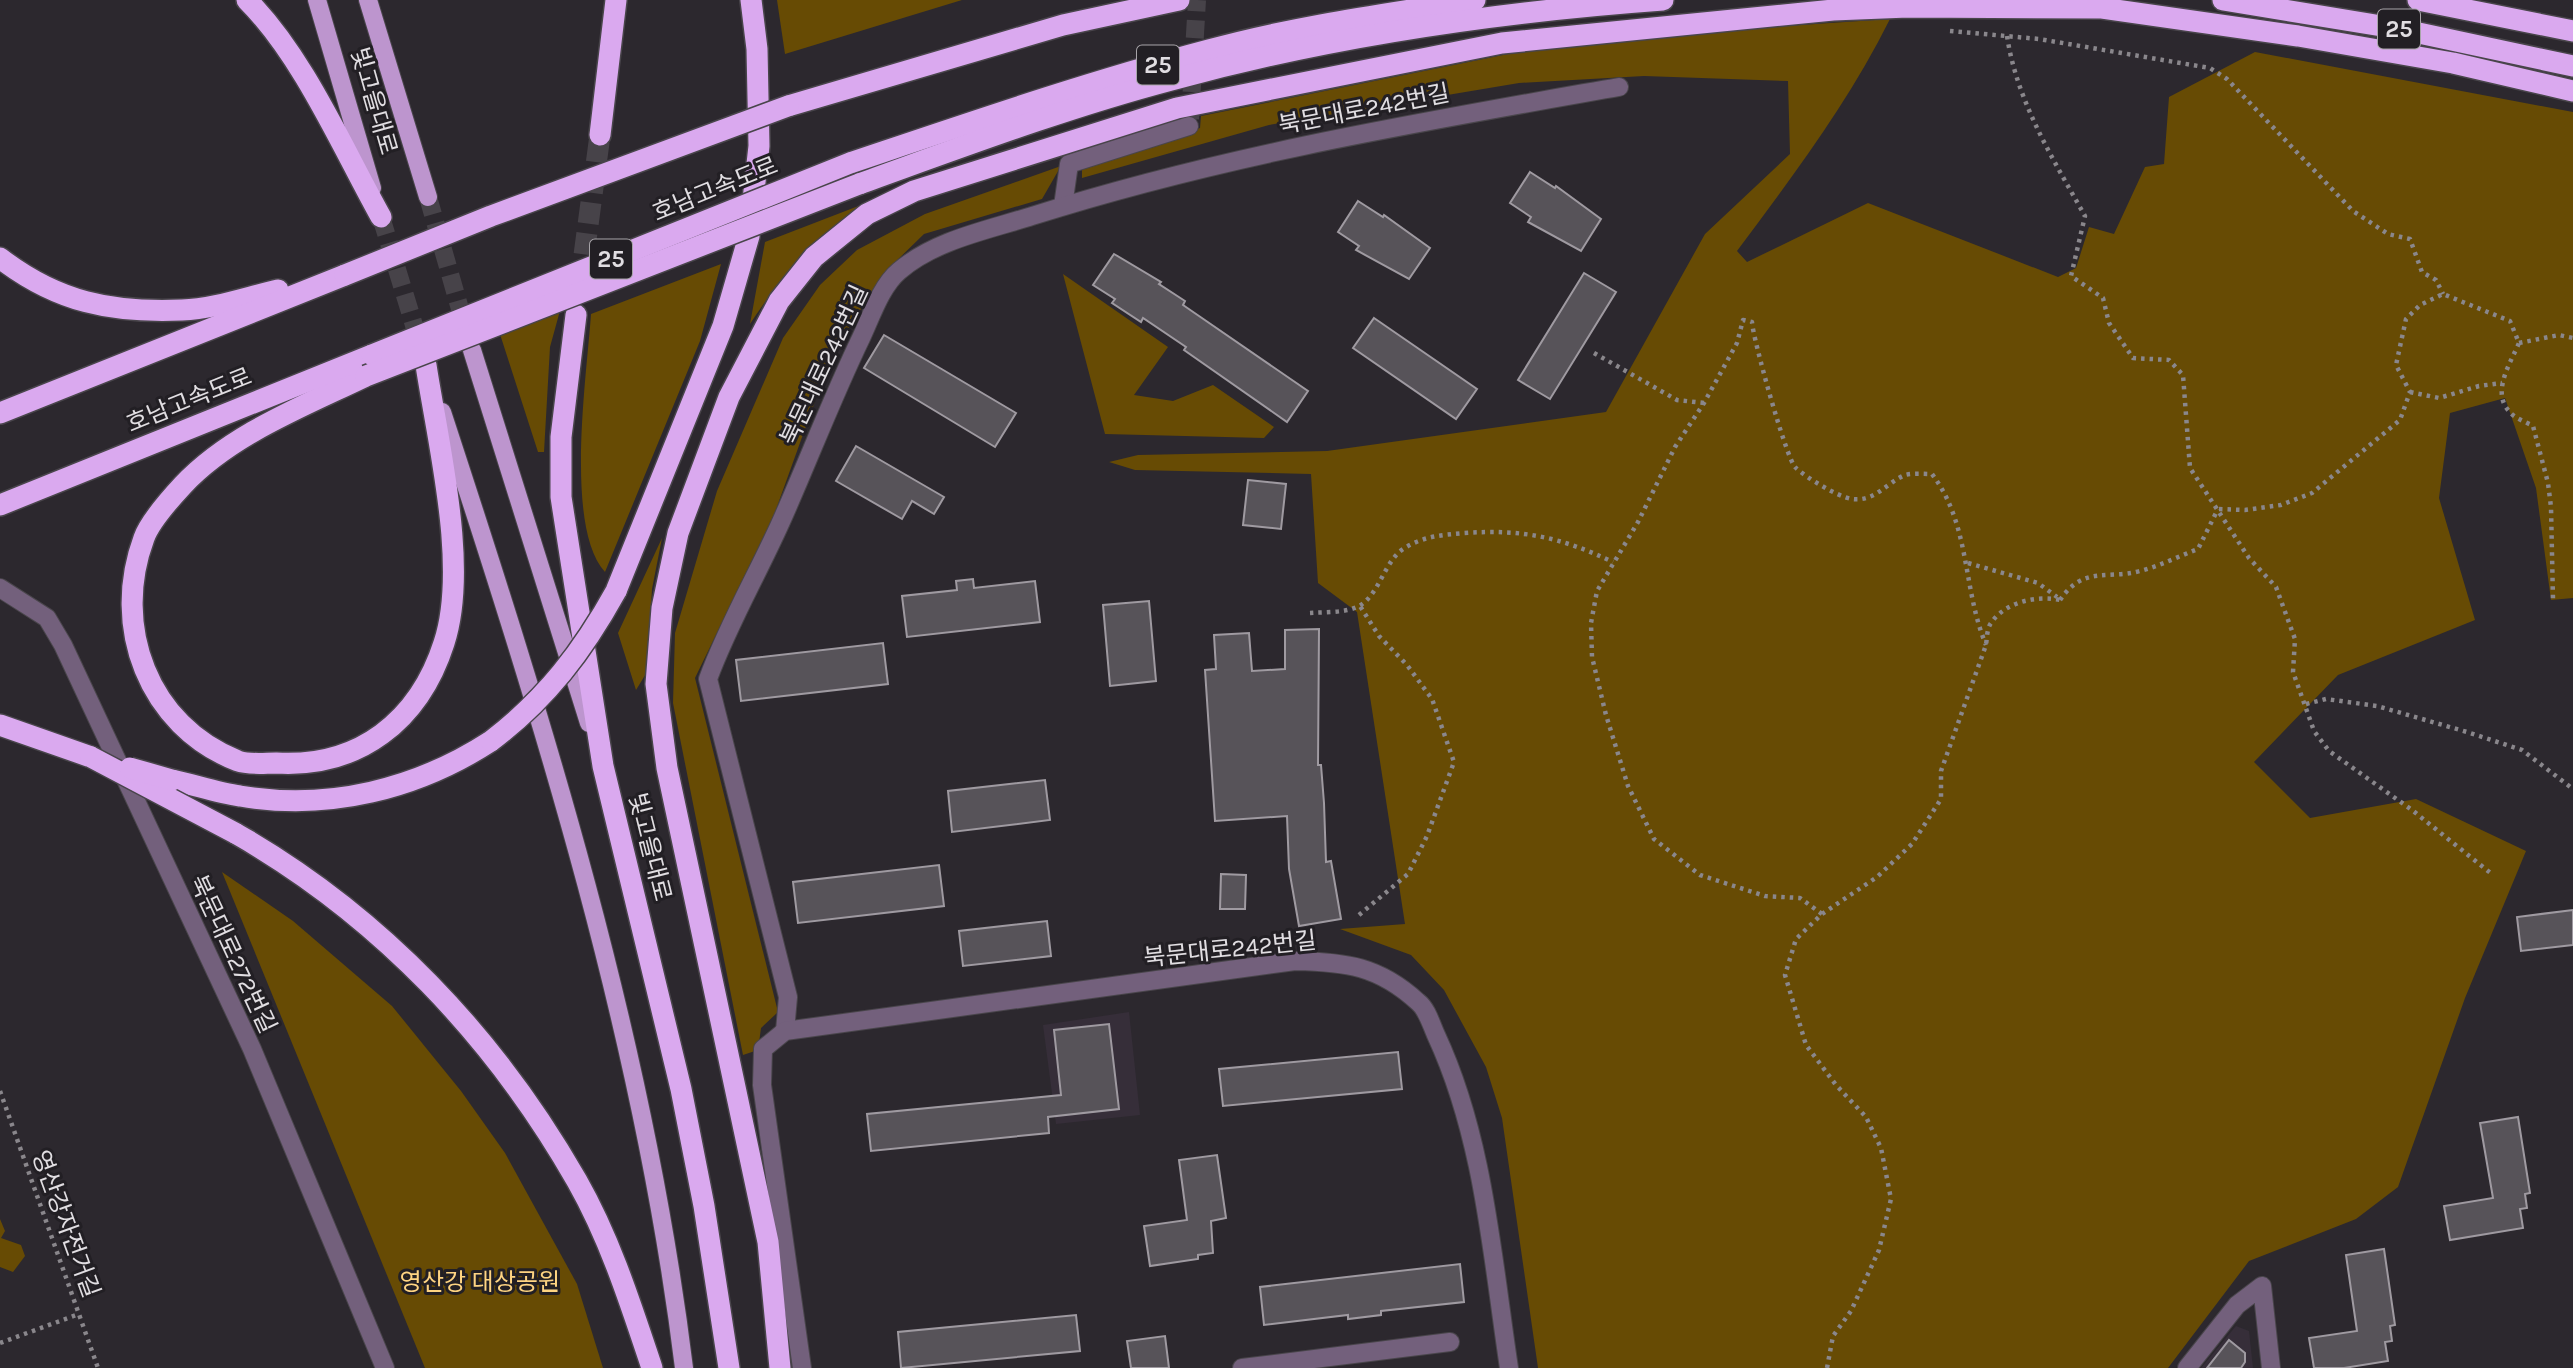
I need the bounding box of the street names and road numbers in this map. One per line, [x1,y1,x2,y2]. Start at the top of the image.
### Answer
road number: 25 [2378,10,2420,48]
street label: 빛고을대로 [345,44,403,158]
road number: 25 [1137,46,1179,85]
street label: 북문대로242번길 [1276,79,1452,139]
street label: 호남고속도로 [648,151,782,227]
road number: 25 [590,240,632,278]
street label: 북문대로242번길 [775,280,873,450]
street label: 호남고속도로 [122,362,256,438]
street label: 빛고을대로 [623,790,677,904]
street label: 북문대로272번길 [184,870,282,1038]
street label: 북문대로242번길 [1142,926,1318,972]
street label: 영산강자전거길 [26,1147,106,1301]

